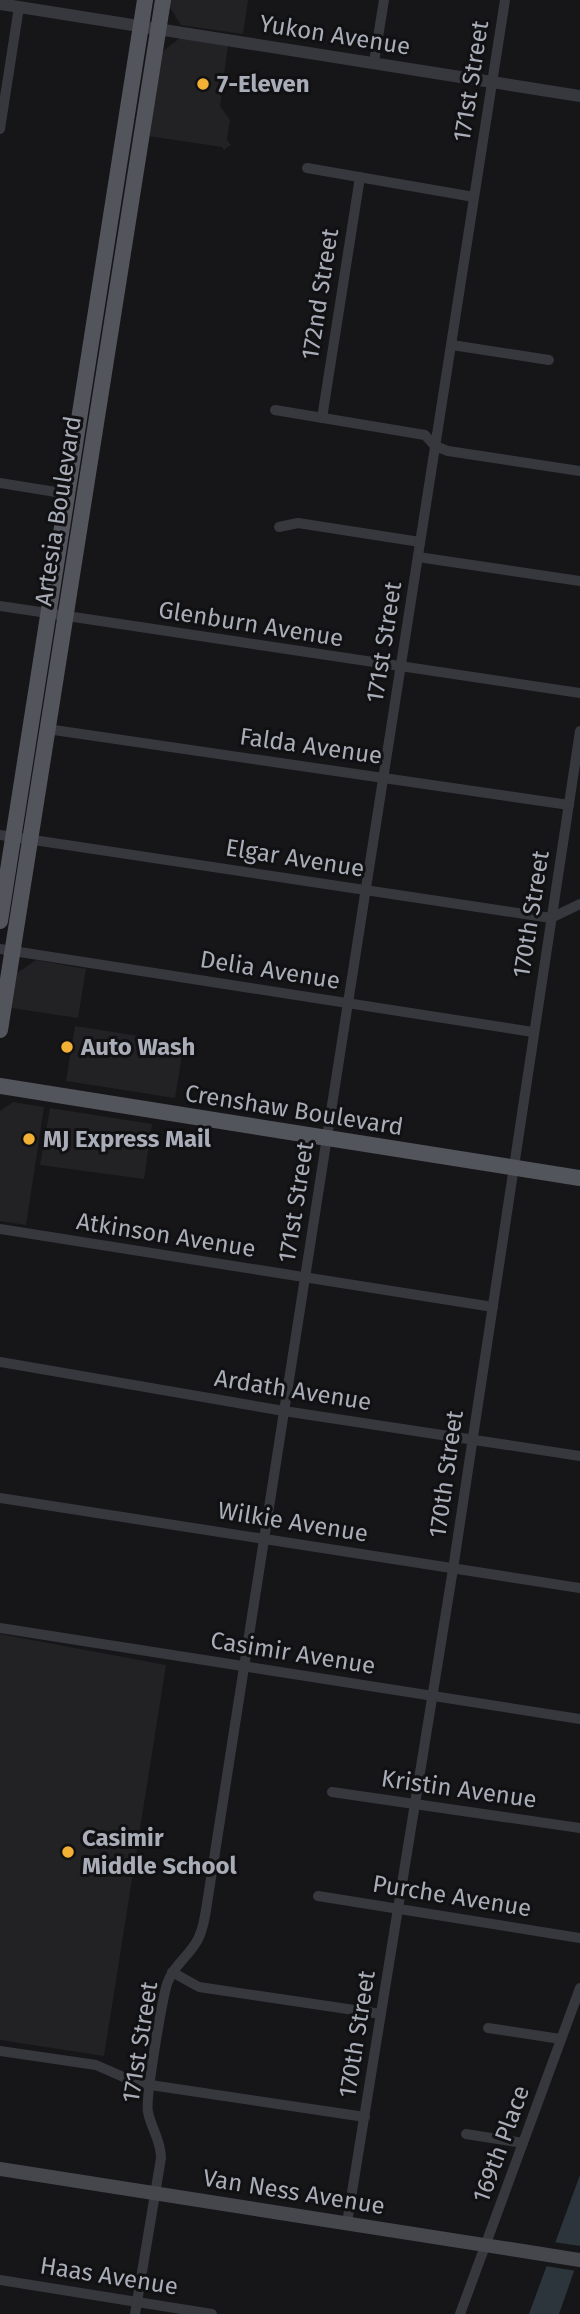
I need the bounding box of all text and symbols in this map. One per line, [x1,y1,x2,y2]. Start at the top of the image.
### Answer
street label: Yukon Avenue [258,9,412,61]
street label: 171st Street [448,18,494,144]
place label: 7-Eleven [217,70,310,98]
marker: 7-Eleven [195,76,211,92]
street label: 172nd Street [296,226,344,362]
street label: Artesia Boulevard [29,414,87,608]
street label: 171st Street [361,579,407,705]
street label: Glenburn Avenue [157,596,345,652]
street label: Falda Avenue [238,722,384,770]
street label: Elgar Avenue [224,833,366,883]
street label: 170th Street [507,848,555,980]
street label: Delia Avenue [198,945,342,995]
place label: Auto Wash [80,1033,195,1061]
marker: Auto Wash [59,1039,75,1055]
street label: Crenshaw Boulevard [183,1079,405,1141]
place label: MJ Express Mail [43,1125,212,1153]
marker: MJ Express Mail [21,1131,37,1147]
street label: 171st Street [273,1139,319,1265]
street label: Atkinson Avenue [75,1207,257,1263]
street label: Ardath Avenue [213,1364,373,1416]
street label: 170th Street [423,1408,469,1540]
street label: Wilkie Avenue [216,1496,370,1548]
street label: Casimir Avenue [209,1626,377,1680]
street label: Kristin Avenue [379,1764,539,1814]
place label: Casimir Middle School [82,1824,237,1880]
marker: Casimir Middle School [60,1844,76,1860]
street label: Purche Avenue [371,1870,533,1922]
street label: 170th Street [333,1968,381,2100]
street label: 171st Street [117,1979,163,2105]
street label: 169th Place [467,2082,535,2206]
street label: Van Ness Avenue [201,2164,387,2220]
street label: Haas Avenue [38,2251,180,2301]

